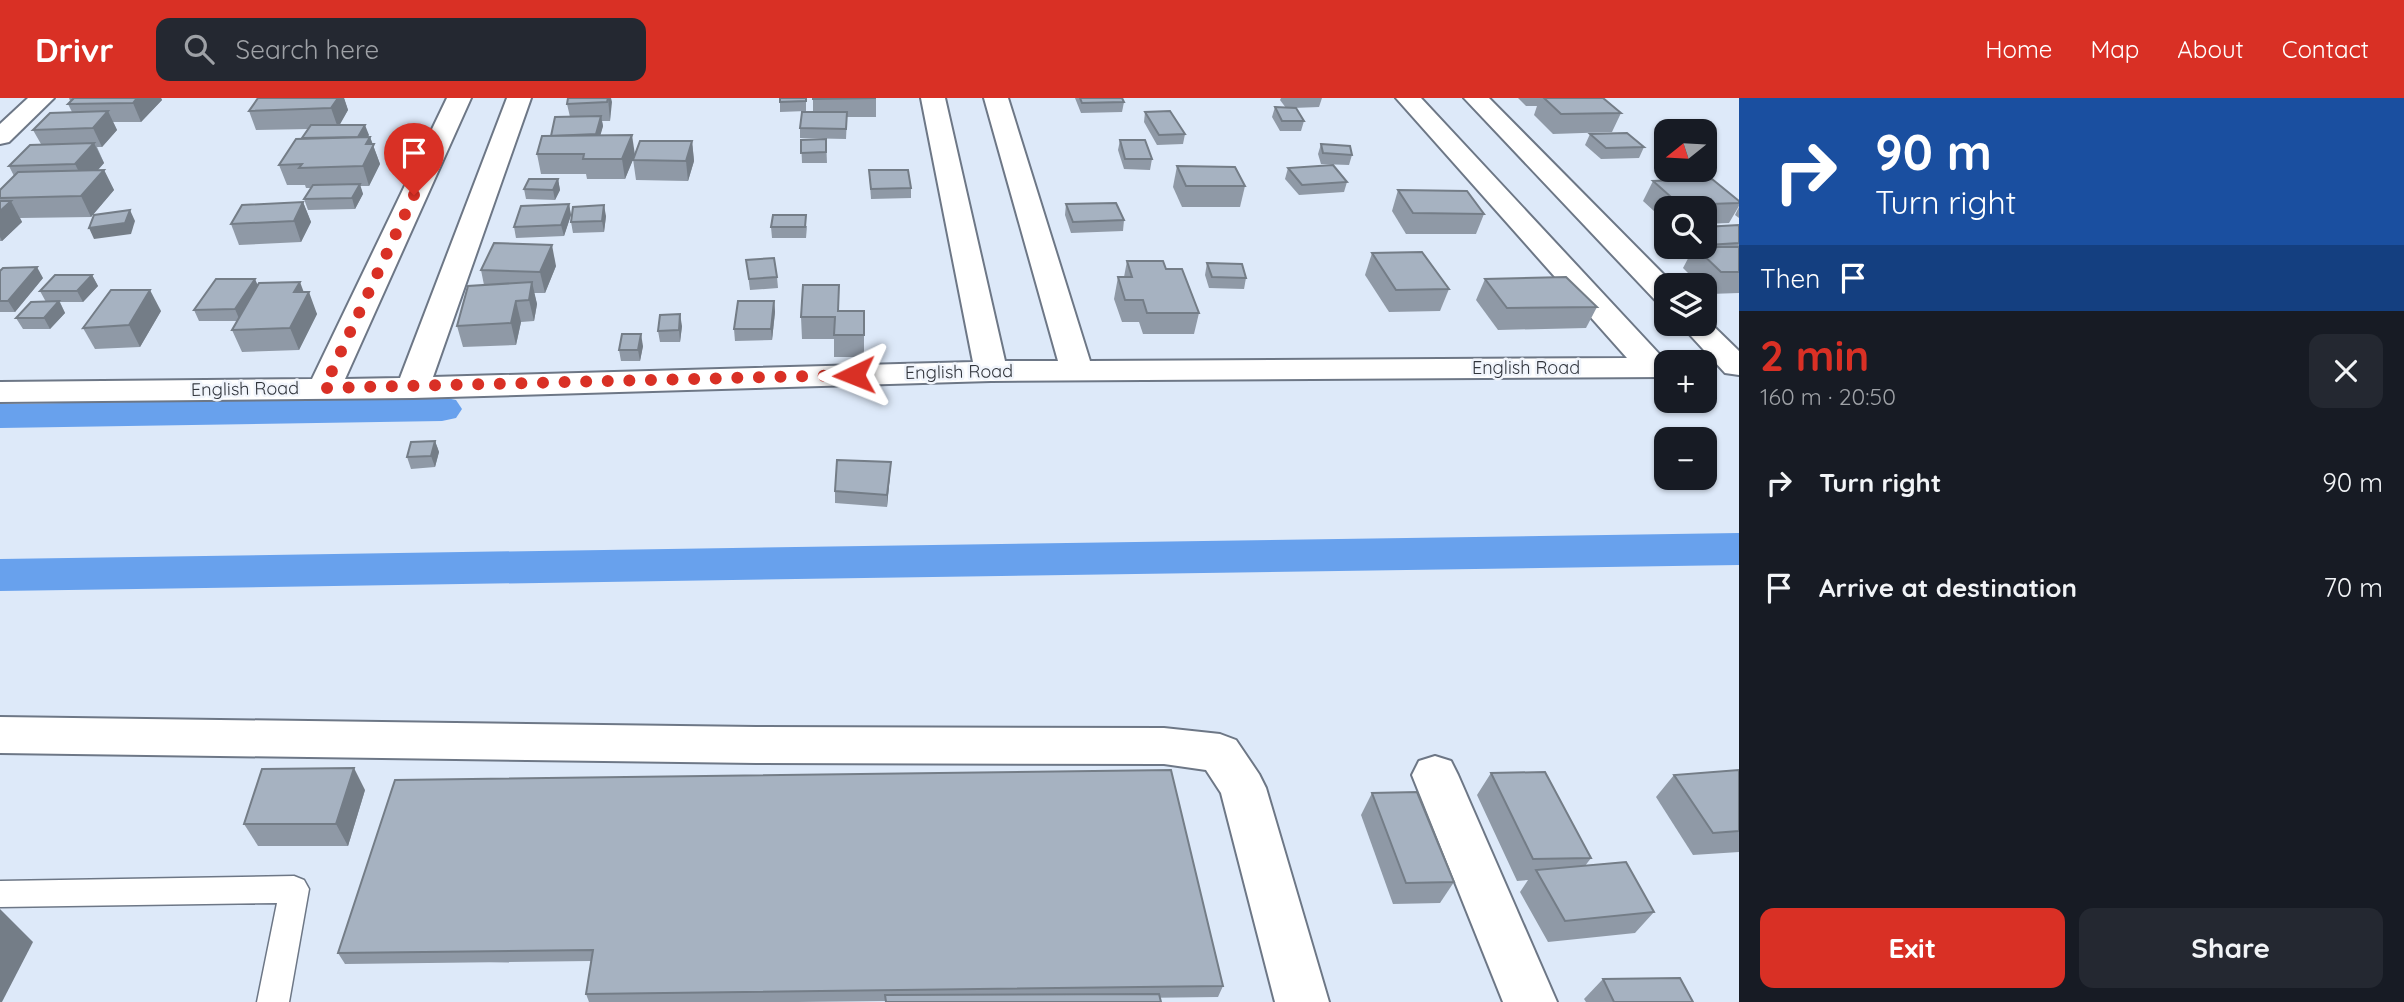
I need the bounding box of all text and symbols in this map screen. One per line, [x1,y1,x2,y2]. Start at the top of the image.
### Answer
search box [156,18,646,81]
text: Drivr [35,29,114,70]
icon: search [180,30,218,68]
text: Search here [236,33,379,66]
text: Home [1985,34,2052,64]
text: Map [2090,34,2139,64]
text: About [2177,34,2244,64]
text: Contact [2282,34,2369,64]
north arrow [1654,119,1717,182]
map controls [1654,119,1717,490]
text: 90 m [1875,121,1992,182]
pin [384,123,444,195]
icon: right [1760,126,1851,217]
icon: arrive [395,134,433,172]
text: Turn right [1875,182,2016,222]
button: search [1654,196,1717,259]
icon: arrive [1834,259,1872,297]
text: Then [1760,262,1820,295]
button: layers [1654,273,1717,336]
text: 2 min [1760,329,1869,382]
button: close [2309,334,2383,408]
position arrow [817,338,891,412]
button: + [1654,350,1717,413]
street label: English Road [1472,356,1580,379]
street label: English Road [905,359,1013,384]
street label: English Road [191,376,299,401]
text: 160 m · 20:50 [1760,382,1896,411]
button: − [1654,427,1717,490]
icon: right [1760,464,1798,502]
text: Turn right [1819,466,1941,499]
text: 90 m [2322,466,2383,499]
icon: arrive [1760,569,1798,607]
text: Arrive at destination [1819,571,2077,604]
text: 70 m [2323,571,2383,604]
button: Exit [1760,908,2065,988]
button: Share [2079,908,2383,988]

